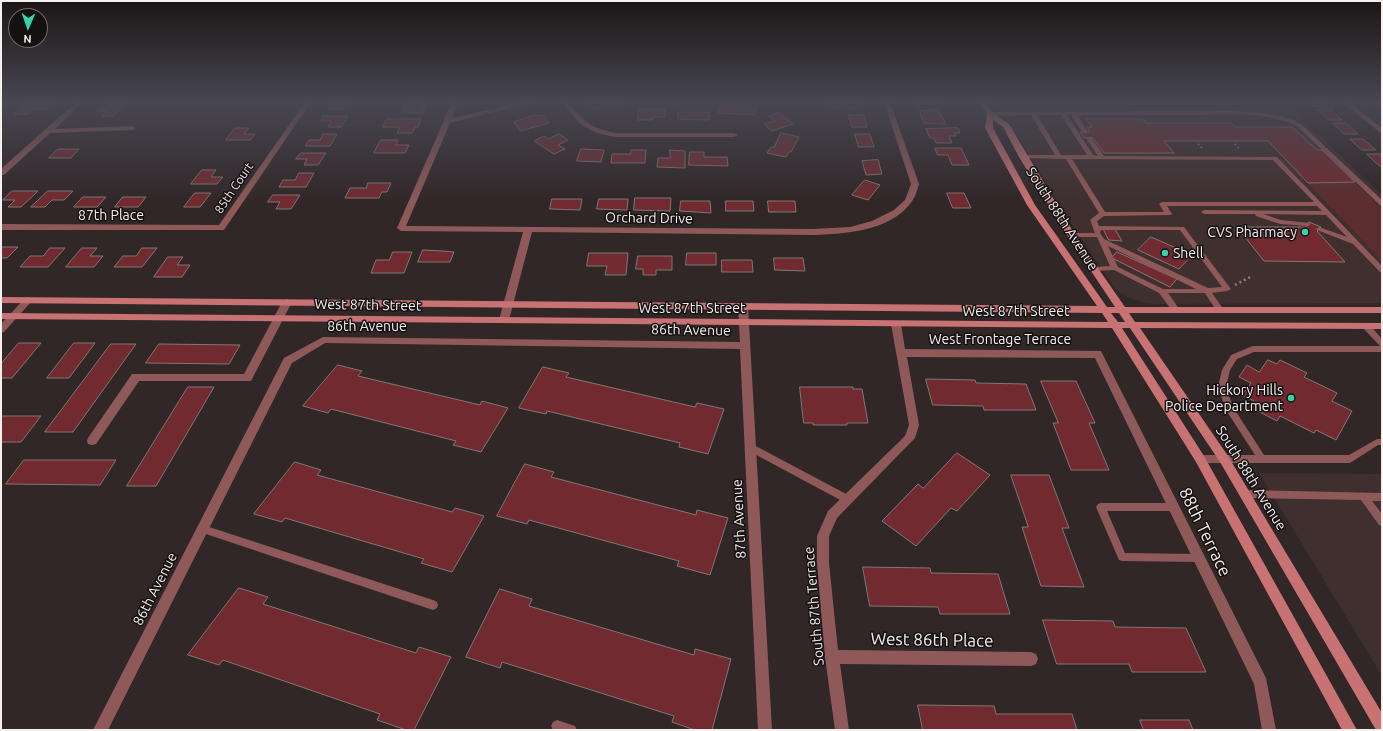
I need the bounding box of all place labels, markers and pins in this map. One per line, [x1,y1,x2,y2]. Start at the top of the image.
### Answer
place label: CVS Pharmacy [1207,224,1297,240]
marker: CVS Pharmacy [1300,227,1310,237]
place label: Shell [1173,245,1203,261]
marker: Shell [1160,248,1170,258]
place label: Hickory Hills Police Department [1165,382,1283,414]
marker: Hickory Hills Police Department [1286,393,1296,403]

